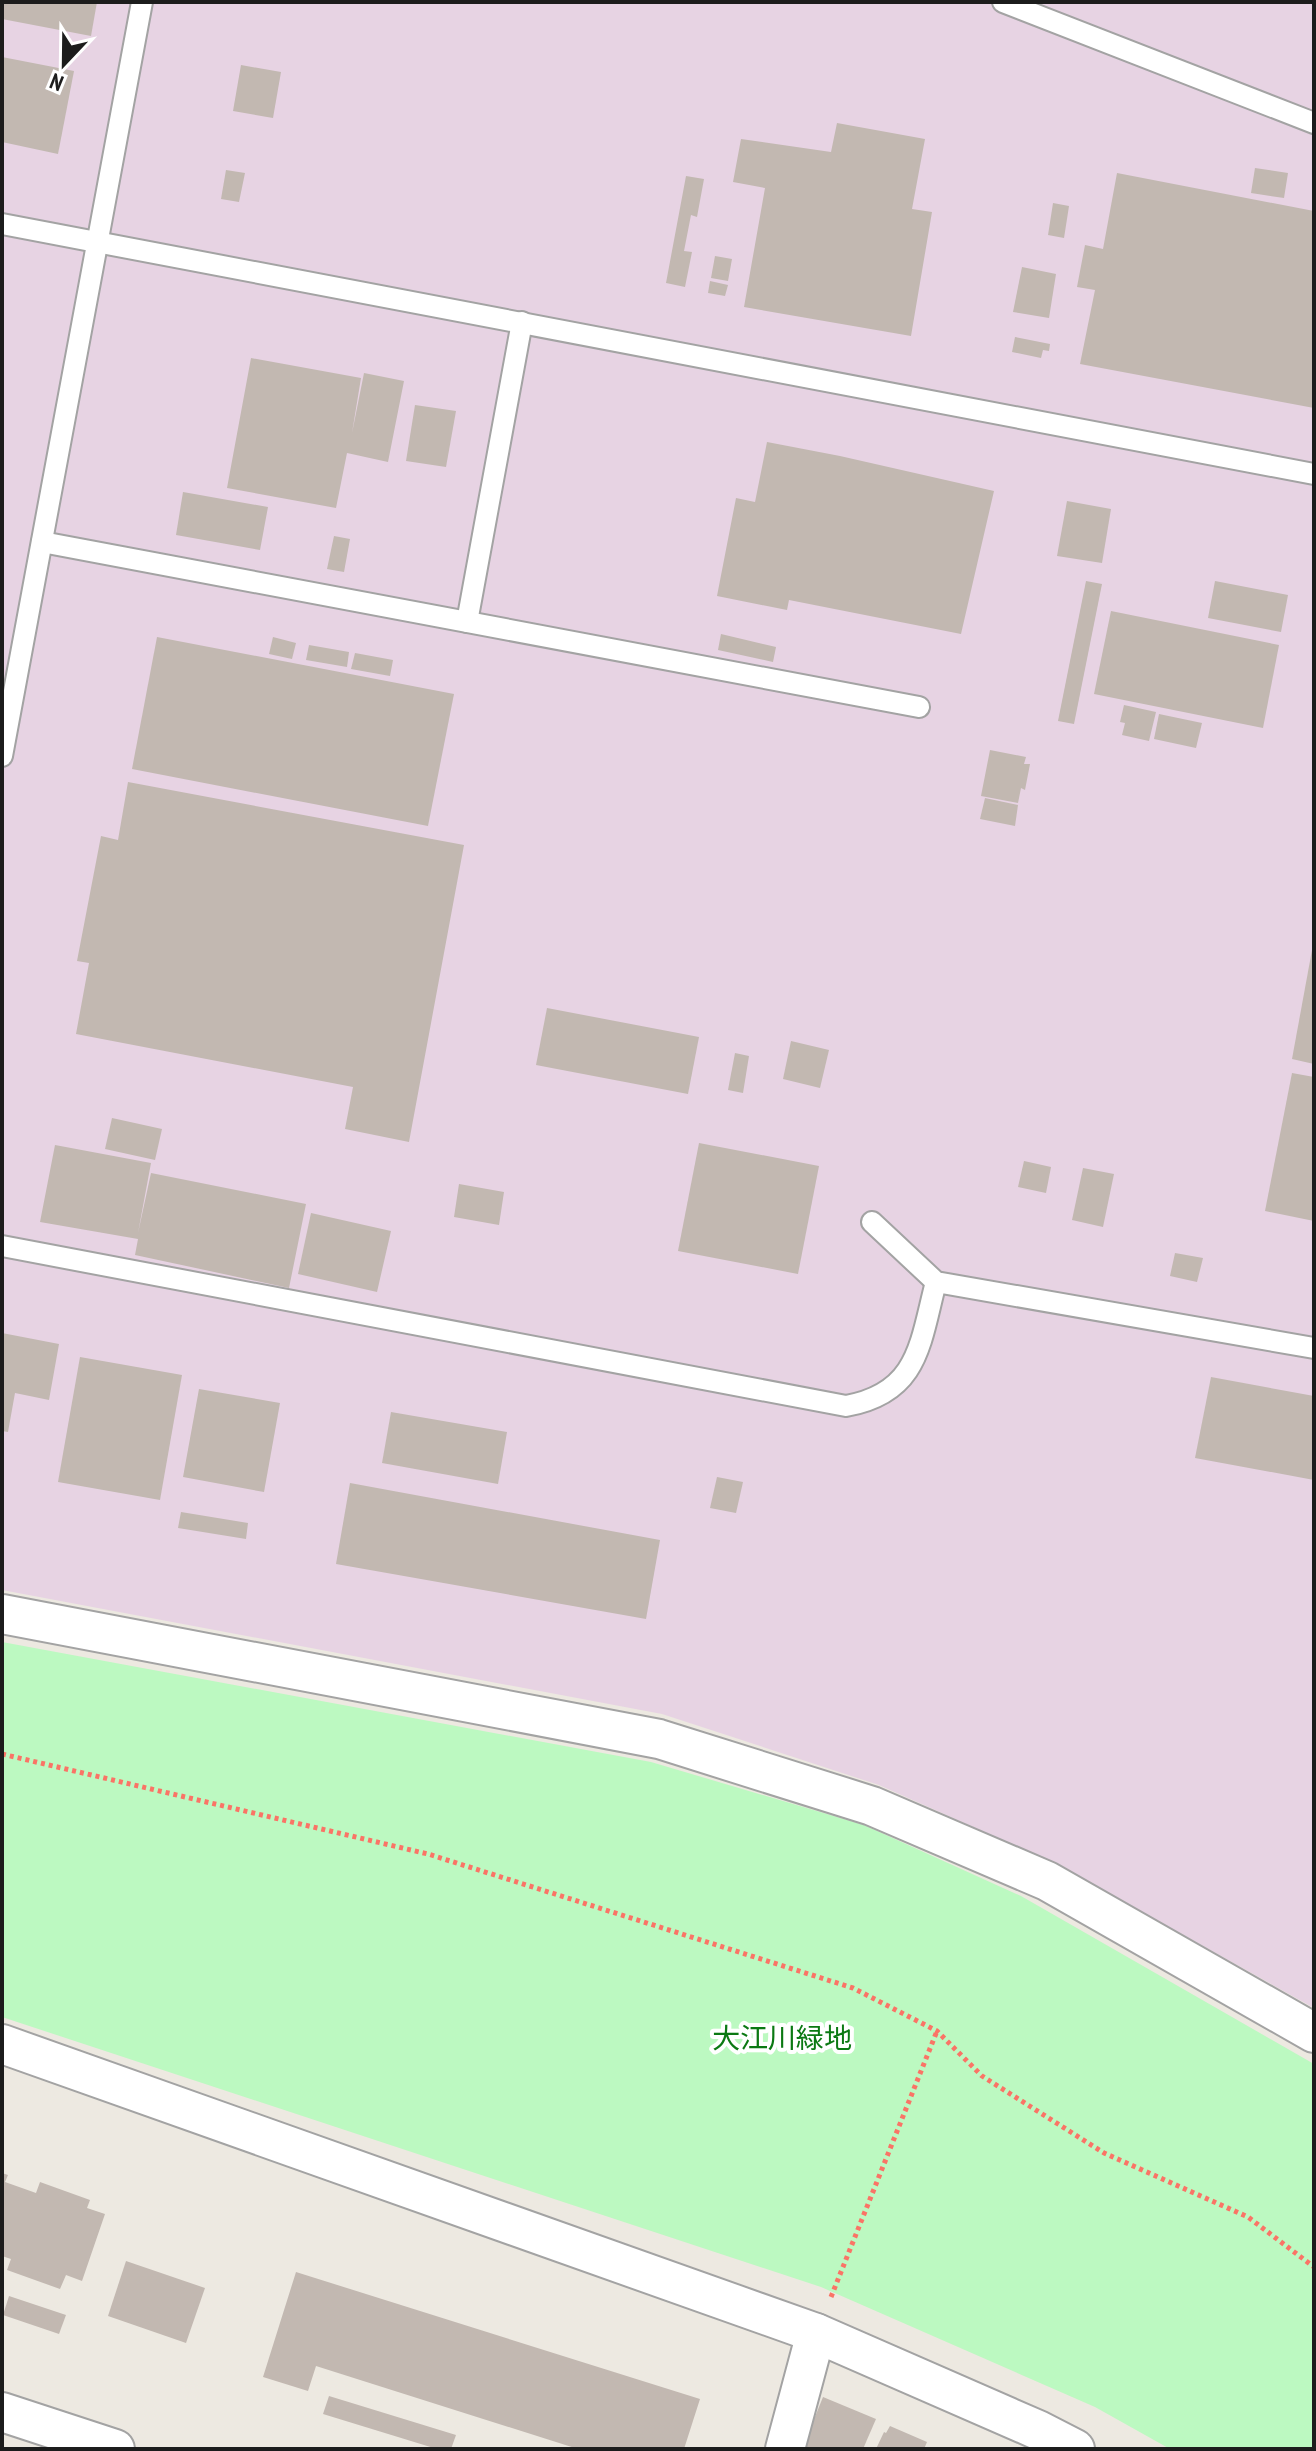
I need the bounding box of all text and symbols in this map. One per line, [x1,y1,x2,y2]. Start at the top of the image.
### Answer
north arrow [24,24,104,104]
text: N [46,67,67,98]
park label: 大江川緑地 [712,2019,852,2056]

